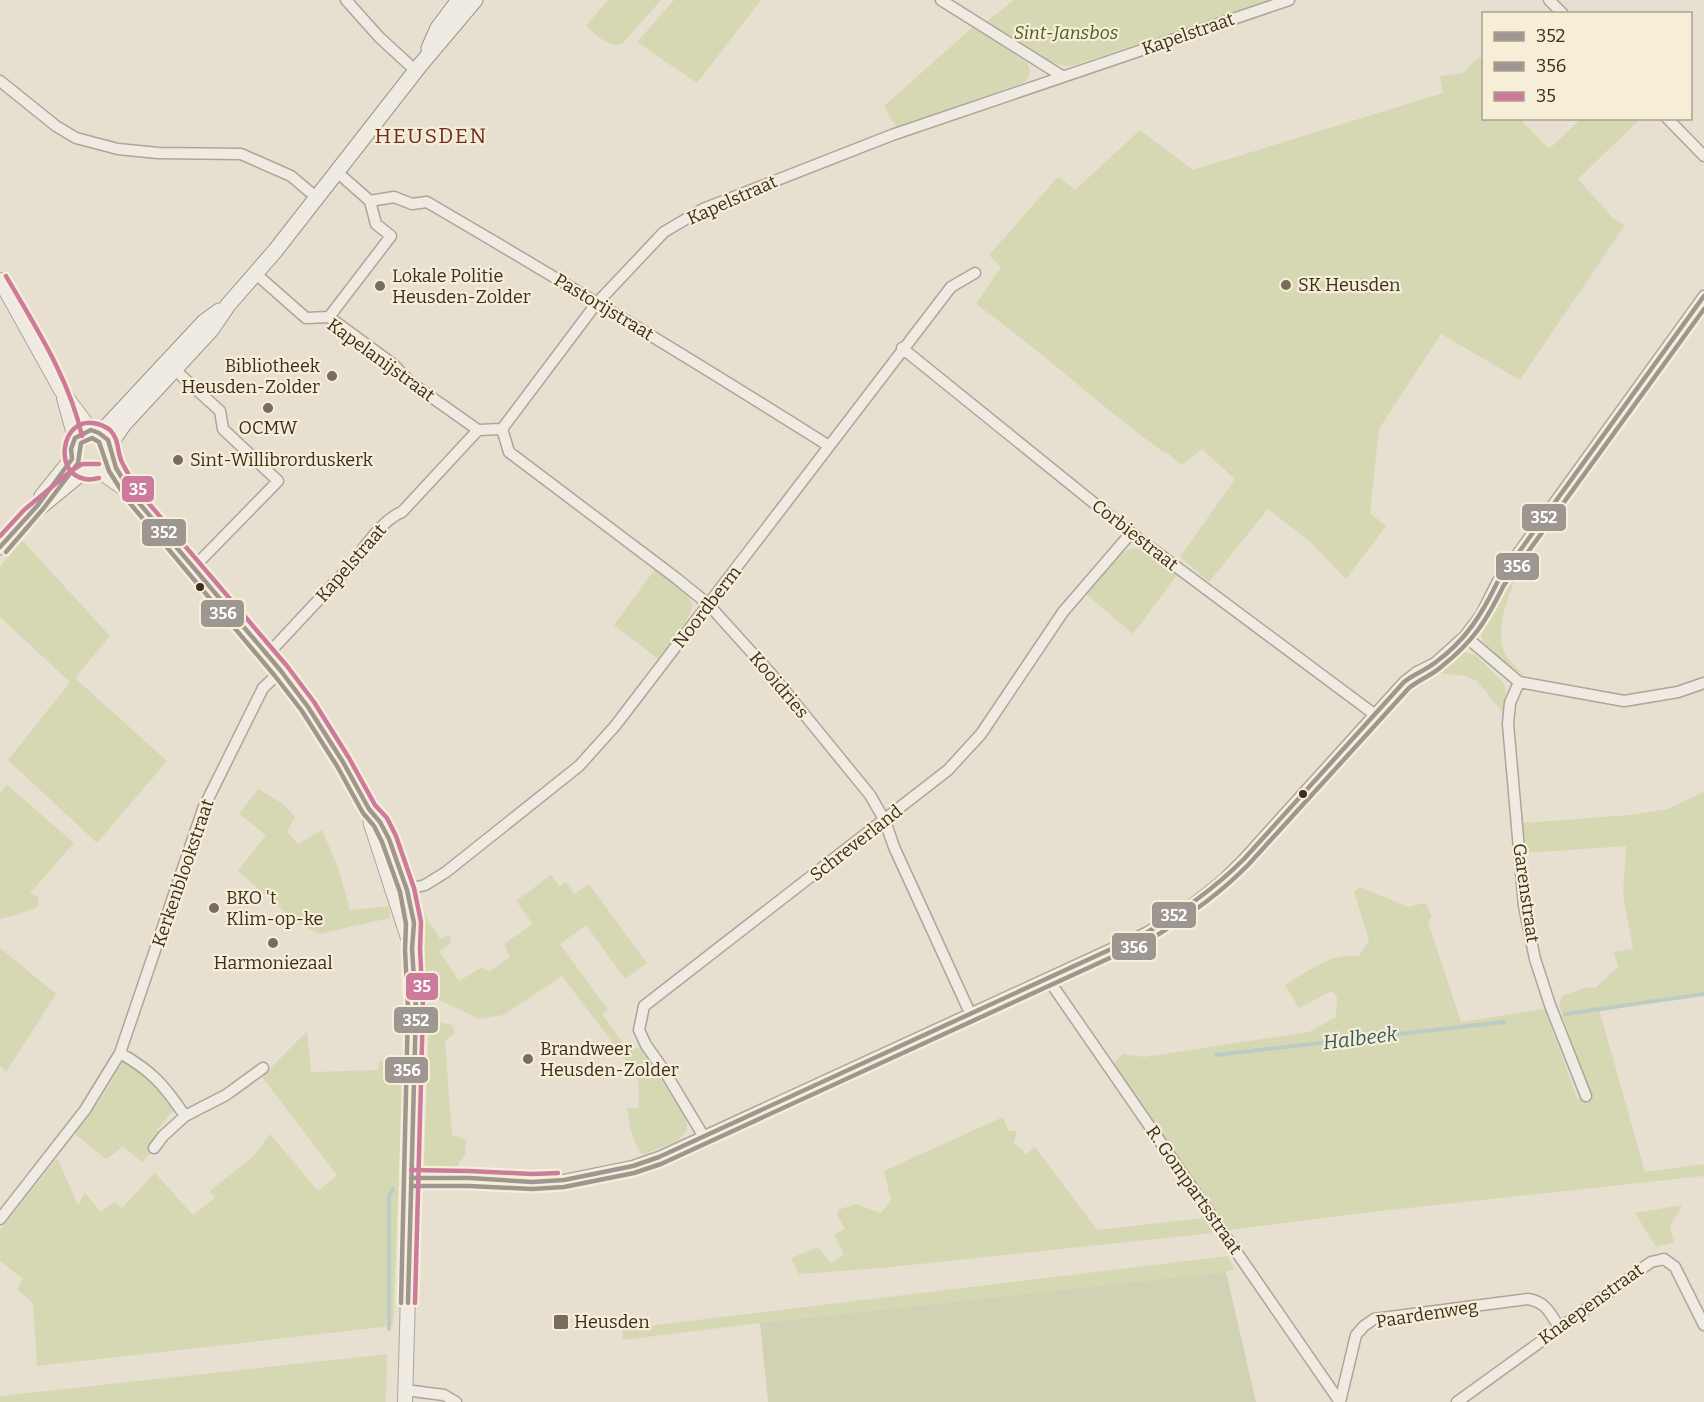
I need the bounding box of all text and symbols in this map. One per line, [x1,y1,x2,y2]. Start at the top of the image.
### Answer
street label: Kapelstraat [1139,8,1238,60]
legend [1482,12,1692,120]
park label: Sint-Jansbos [1014,22,1119,44]
text: 352 [1536,25,1565,47]
text: 356 [1536,55,1566,77]
text: 35 [1536,85,1556,107]
district label: HEUSDEN [374,123,488,149]
street label: Kapelstraat [684,170,781,230]
place label: Lokale Politie Heusden-Zolder [392,265,531,308]
street label: Pastorijstraat [550,269,658,346]
place label: SK Heusden [1298,274,1401,296]
marker: SK Heusden [1279,278,1293,292]
marker: Lokale Politie Heusden-Zolder [373,279,387,293]
street label: Kapelanijstraat [323,314,439,407]
place label: Bibliotheek Heusden-Zolder [181,355,321,398]
marker: Bibliotheek Heusden-Zolder [325,369,339,383]
marker: OCMW [261,401,275,415]
place label: OCMW [238,417,298,439]
place label: Sint-Willibrorduskerk [190,449,374,471]
marker: Sint-Willibrorduskerk [171,453,185,467]
line badge: 35 [121,475,155,503]
text: 35 [129,480,147,499]
street label: Corbiestraat [1087,494,1183,576]
line badge: 352 [1521,503,1567,532]
text: 352 [1531,508,1557,527]
line badge: 352 [141,518,187,547]
street label: Kapelstraat [311,519,391,607]
text: 352 [151,523,177,542]
line badge: 356 [1495,552,1540,581]
text: 356 [1503,557,1531,576]
street label: Noordberm [668,562,746,652]
unlabelled marker [194,581,206,593]
line badge: 356 [200,599,245,628]
text: 356 [209,604,237,623]
street label: Kooidries [745,647,813,723]
unlabelled marker [1297,788,1309,800]
street label: Kerkenblookstraat [147,796,219,950]
street label: Schreverland [805,800,907,886]
street label: Garenstraat [1508,842,1544,945]
place label: BKO 't Klim-op-ke [226,887,323,930]
marker: BKO 't Klim-op-ke [207,901,221,915]
line badge: 352 [1151,901,1197,929]
text: 352 [1161,906,1187,925]
line badge: 356 [1111,932,1157,961]
marker: Harmoniezaal [266,936,280,950]
text: 356 [1120,938,1148,957]
place label: Harmoniezaal [213,952,333,974]
line badge: 35 [405,972,439,1001]
text: 35 [413,977,431,996]
line badge: 352 [393,1006,439,1034]
text: 352 [403,1011,429,1030]
water label: Halbeek [1321,1022,1399,1054]
place label: Brandweer Heusden-Zolder [540,1038,679,1081]
marker: Brandweer Heusden-Zolder [521,1052,535,1066]
line badge: 356 [384,1056,429,1084]
text: 356 [393,1061,421,1080]
street label: R. Gompartsstraat [1141,1121,1247,1259]
street label: Knaepenstraat [1534,1258,1648,1349]
street label: Paardenweg [1374,1295,1480,1333]
place label: Heusden [574,1311,650,1333]
marker: Heusden [552,1313,570,1331]

